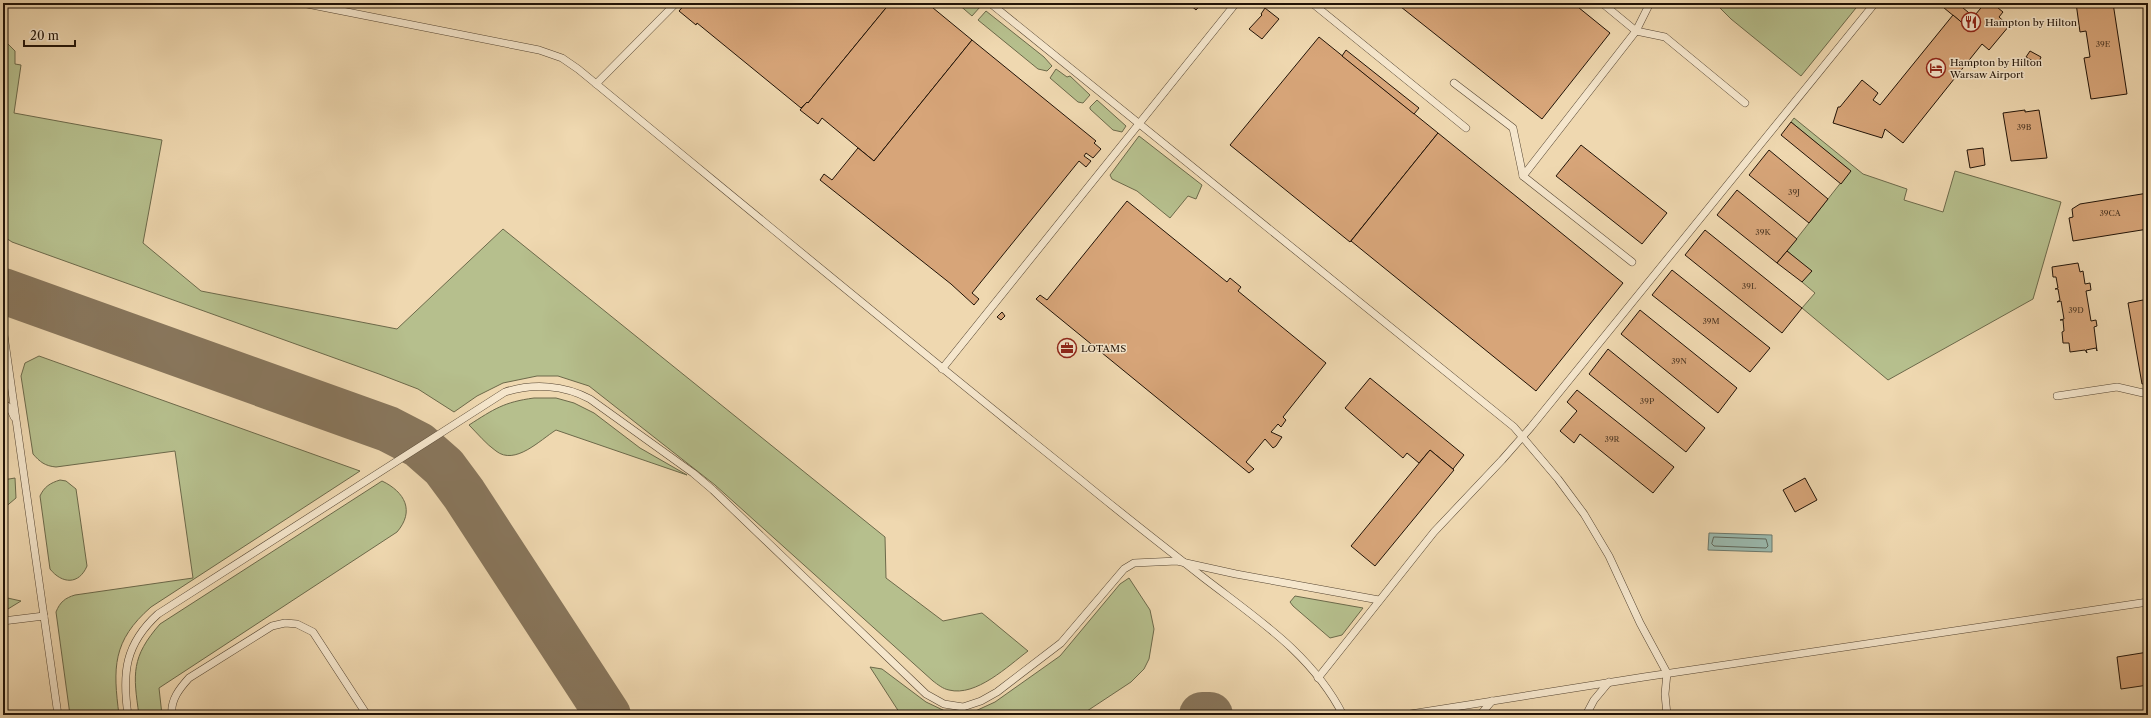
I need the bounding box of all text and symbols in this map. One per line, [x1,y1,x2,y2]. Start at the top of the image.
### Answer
restaurant icon: Hampton by Hilton [1960,11,1982,33]
place label: Hampton by Hilton [1985,16,2078,29]
scale bar [24,22,75,48]
text: 20 m [30,28,59,43]
house number: 39E [2096,39,2111,49]
place label: Hampton by Hilton Warsaw Airport [1949,56,2043,81]
hotel icon: Hampton by Hilton Warsaw Airport [1925,57,1947,79]
house number: 39B [2017,122,2032,132]
house number: 39J [1788,187,1800,197]
house number: 39CA [2099,208,2122,218]
house number: 39K [1755,227,1771,237]
house number: 39L [1742,281,1757,291]
house number: 39D [2068,305,2084,315]
house number: 39M [1702,316,1720,326]
office icon: LOTAMS [1056,337,1078,359]
place label: LOTAMS [1081,342,1126,355]
house number: 39N [1671,356,1687,366]
house number: 39P [1640,396,1655,406]
house number: 39R [1605,434,1621,444]

